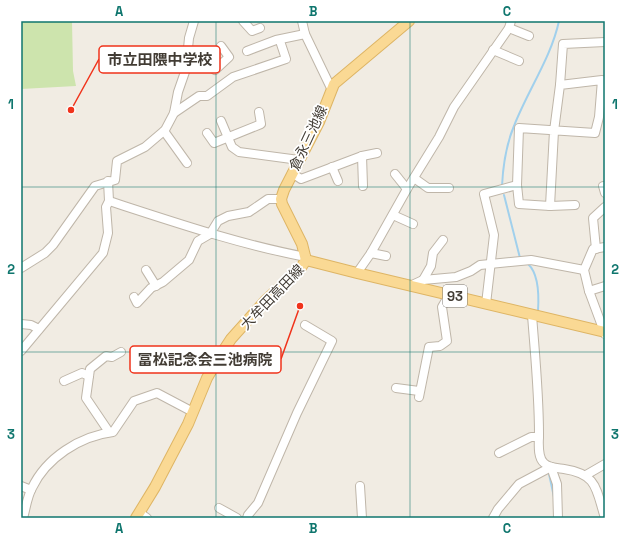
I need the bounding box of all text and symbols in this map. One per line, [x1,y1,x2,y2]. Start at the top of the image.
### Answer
text: A [115,3,124,20]
text: B [309,3,318,20]
text: C [503,3,511,20]
callout: 市立田隈中学校 [99,46,220,73]
text: 市立田隈中学校 [107,50,213,69]
text: 1 [8,96,14,113]
text: 1 [612,96,618,113]
street label: 倉永三池線 [285,102,331,174]
text: 2 [7,261,15,278]
street label: 大牟田高田線 [236,261,308,333]
text: 2 [611,261,619,278]
road number: 93 [443,285,467,307]
callout: 冨松記念会三池病院 [130,346,281,373]
text: 冨松記念会三池病院 [137,350,273,369]
text: 3 [7,426,15,443]
text: 3 [611,426,619,443]
text: A [115,520,124,537]
text: B [309,520,318,537]
text: C [503,520,511,537]

